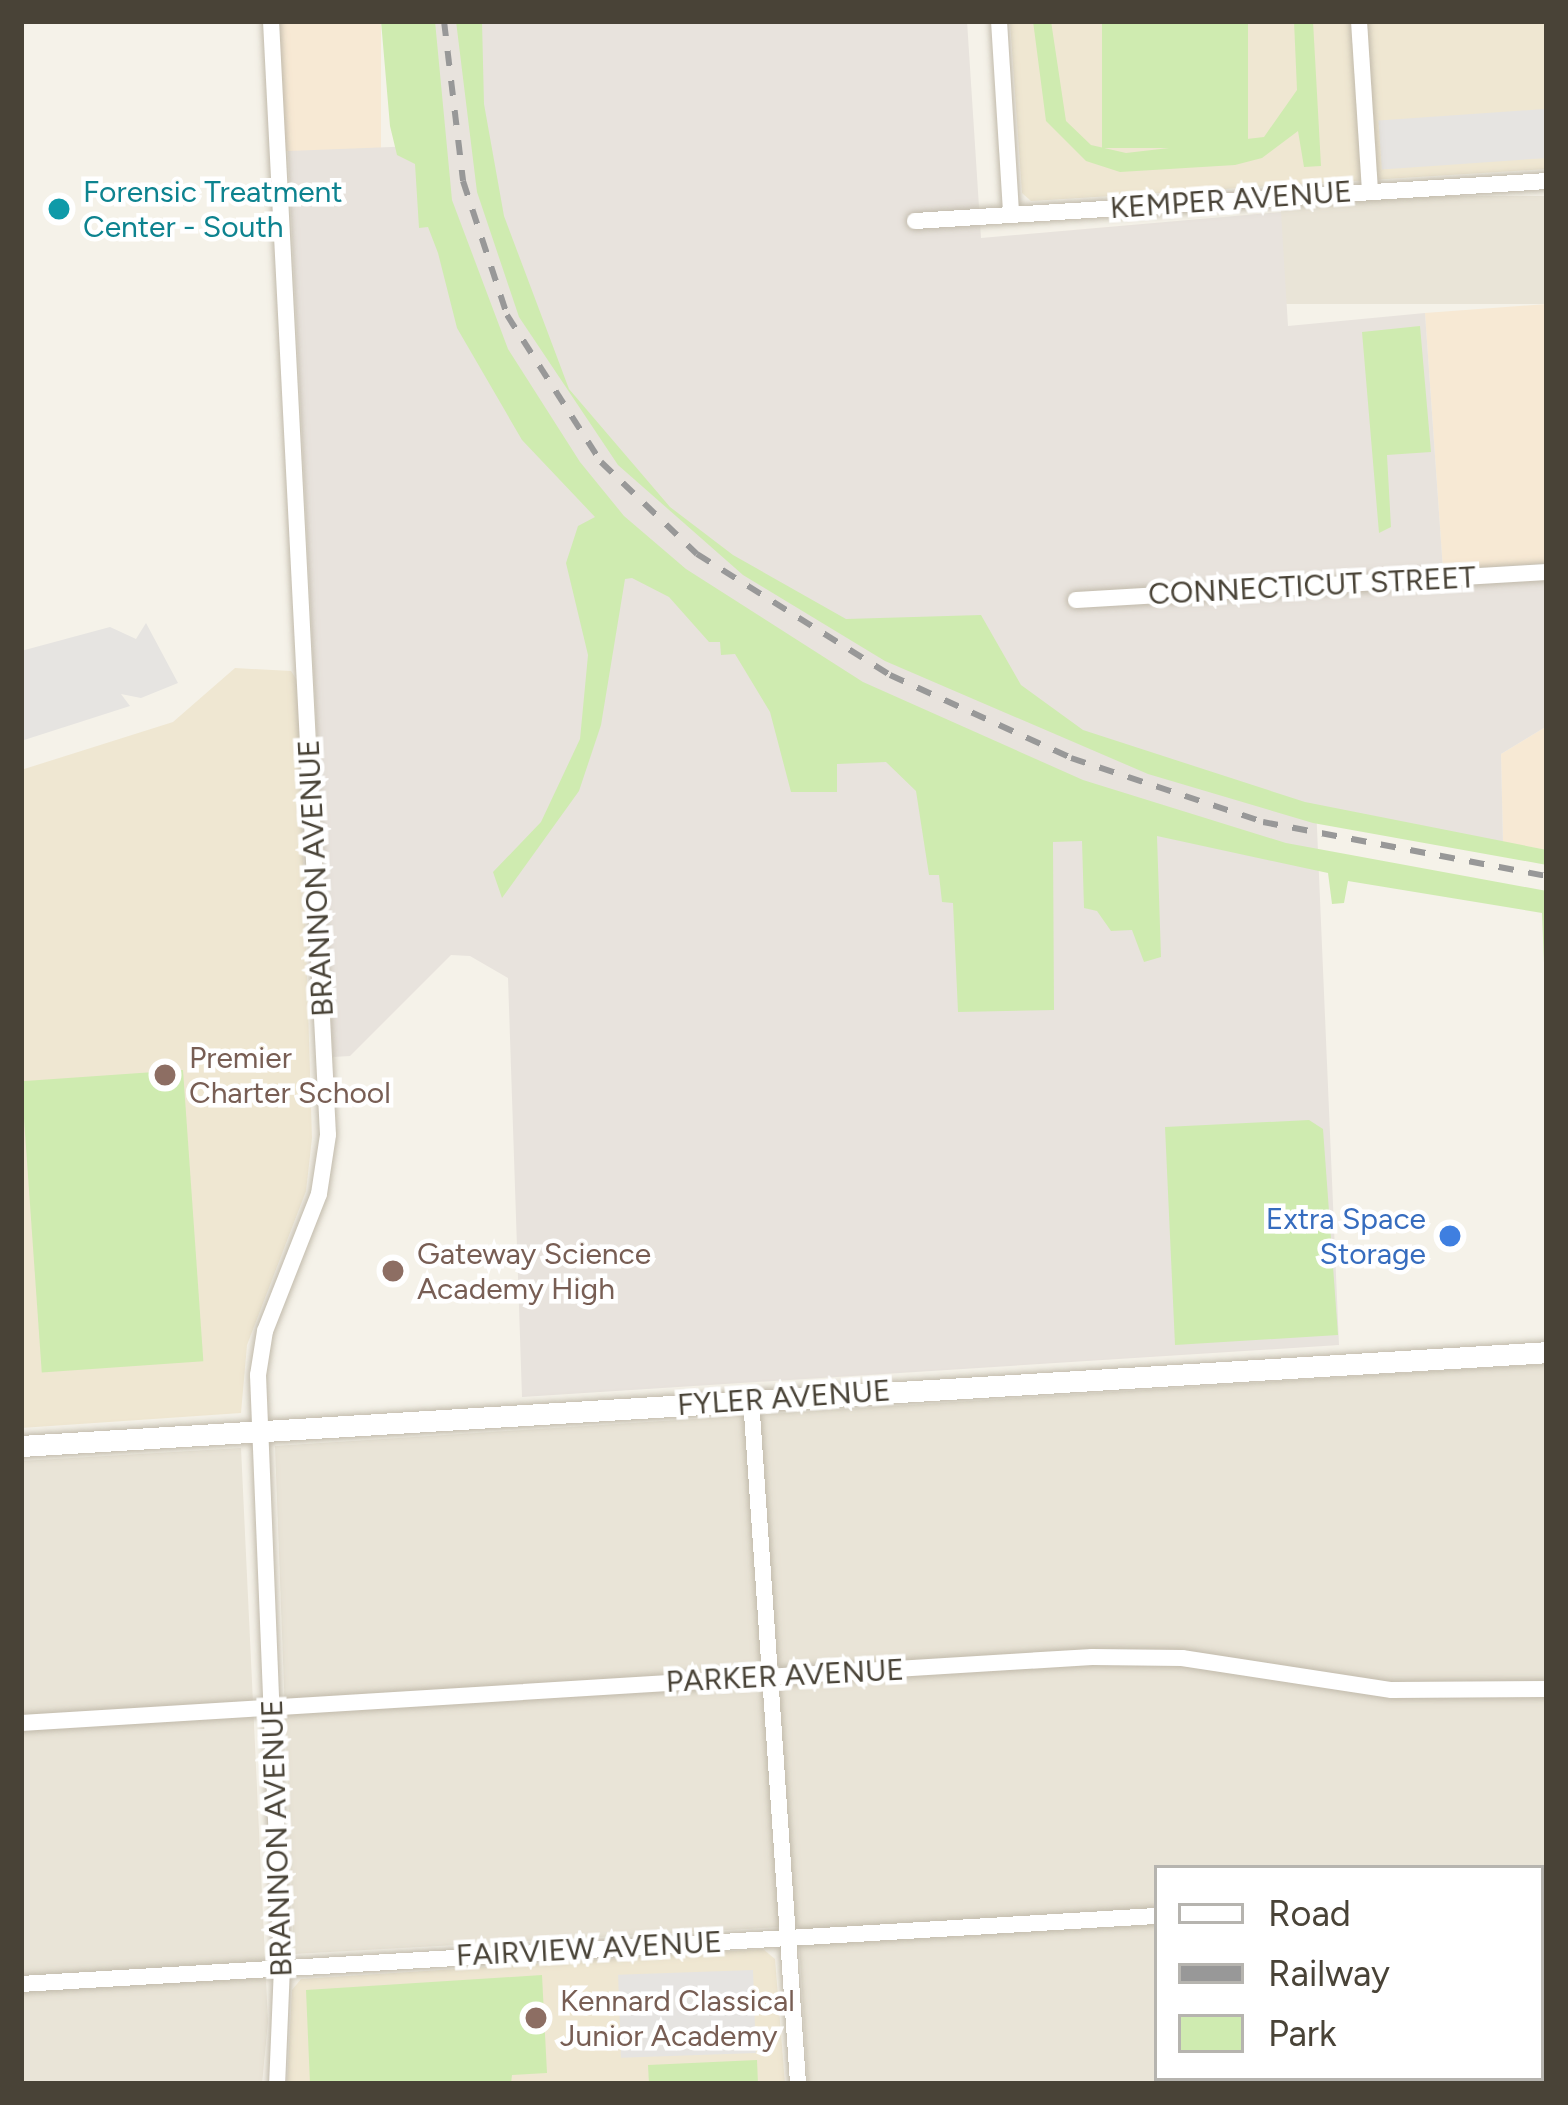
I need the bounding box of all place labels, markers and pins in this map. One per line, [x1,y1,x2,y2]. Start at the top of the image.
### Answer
place label: Forensic Treatment Center - South [83,174,343,244]
marker: Forensic Treatment Center - South [46,196,72,222]
place label: Premier Charter School [189,1040,391,1110]
marker: Premier Charter School [152,1062,178,1088]
place label: Extra Space Storage [1266,1201,1426,1272]
marker: Extra Space Storage [1437,1223,1463,1249]
place label: Gateway Science Academy High [417,1236,651,1306]
marker: Gateway Science Academy High [380,1258,406,1284]
place label: Kennard Classical Junior Academy [560,1983,795,2054]
marker: Kennard Classical Junior Academy [523,2005,549,2031]

